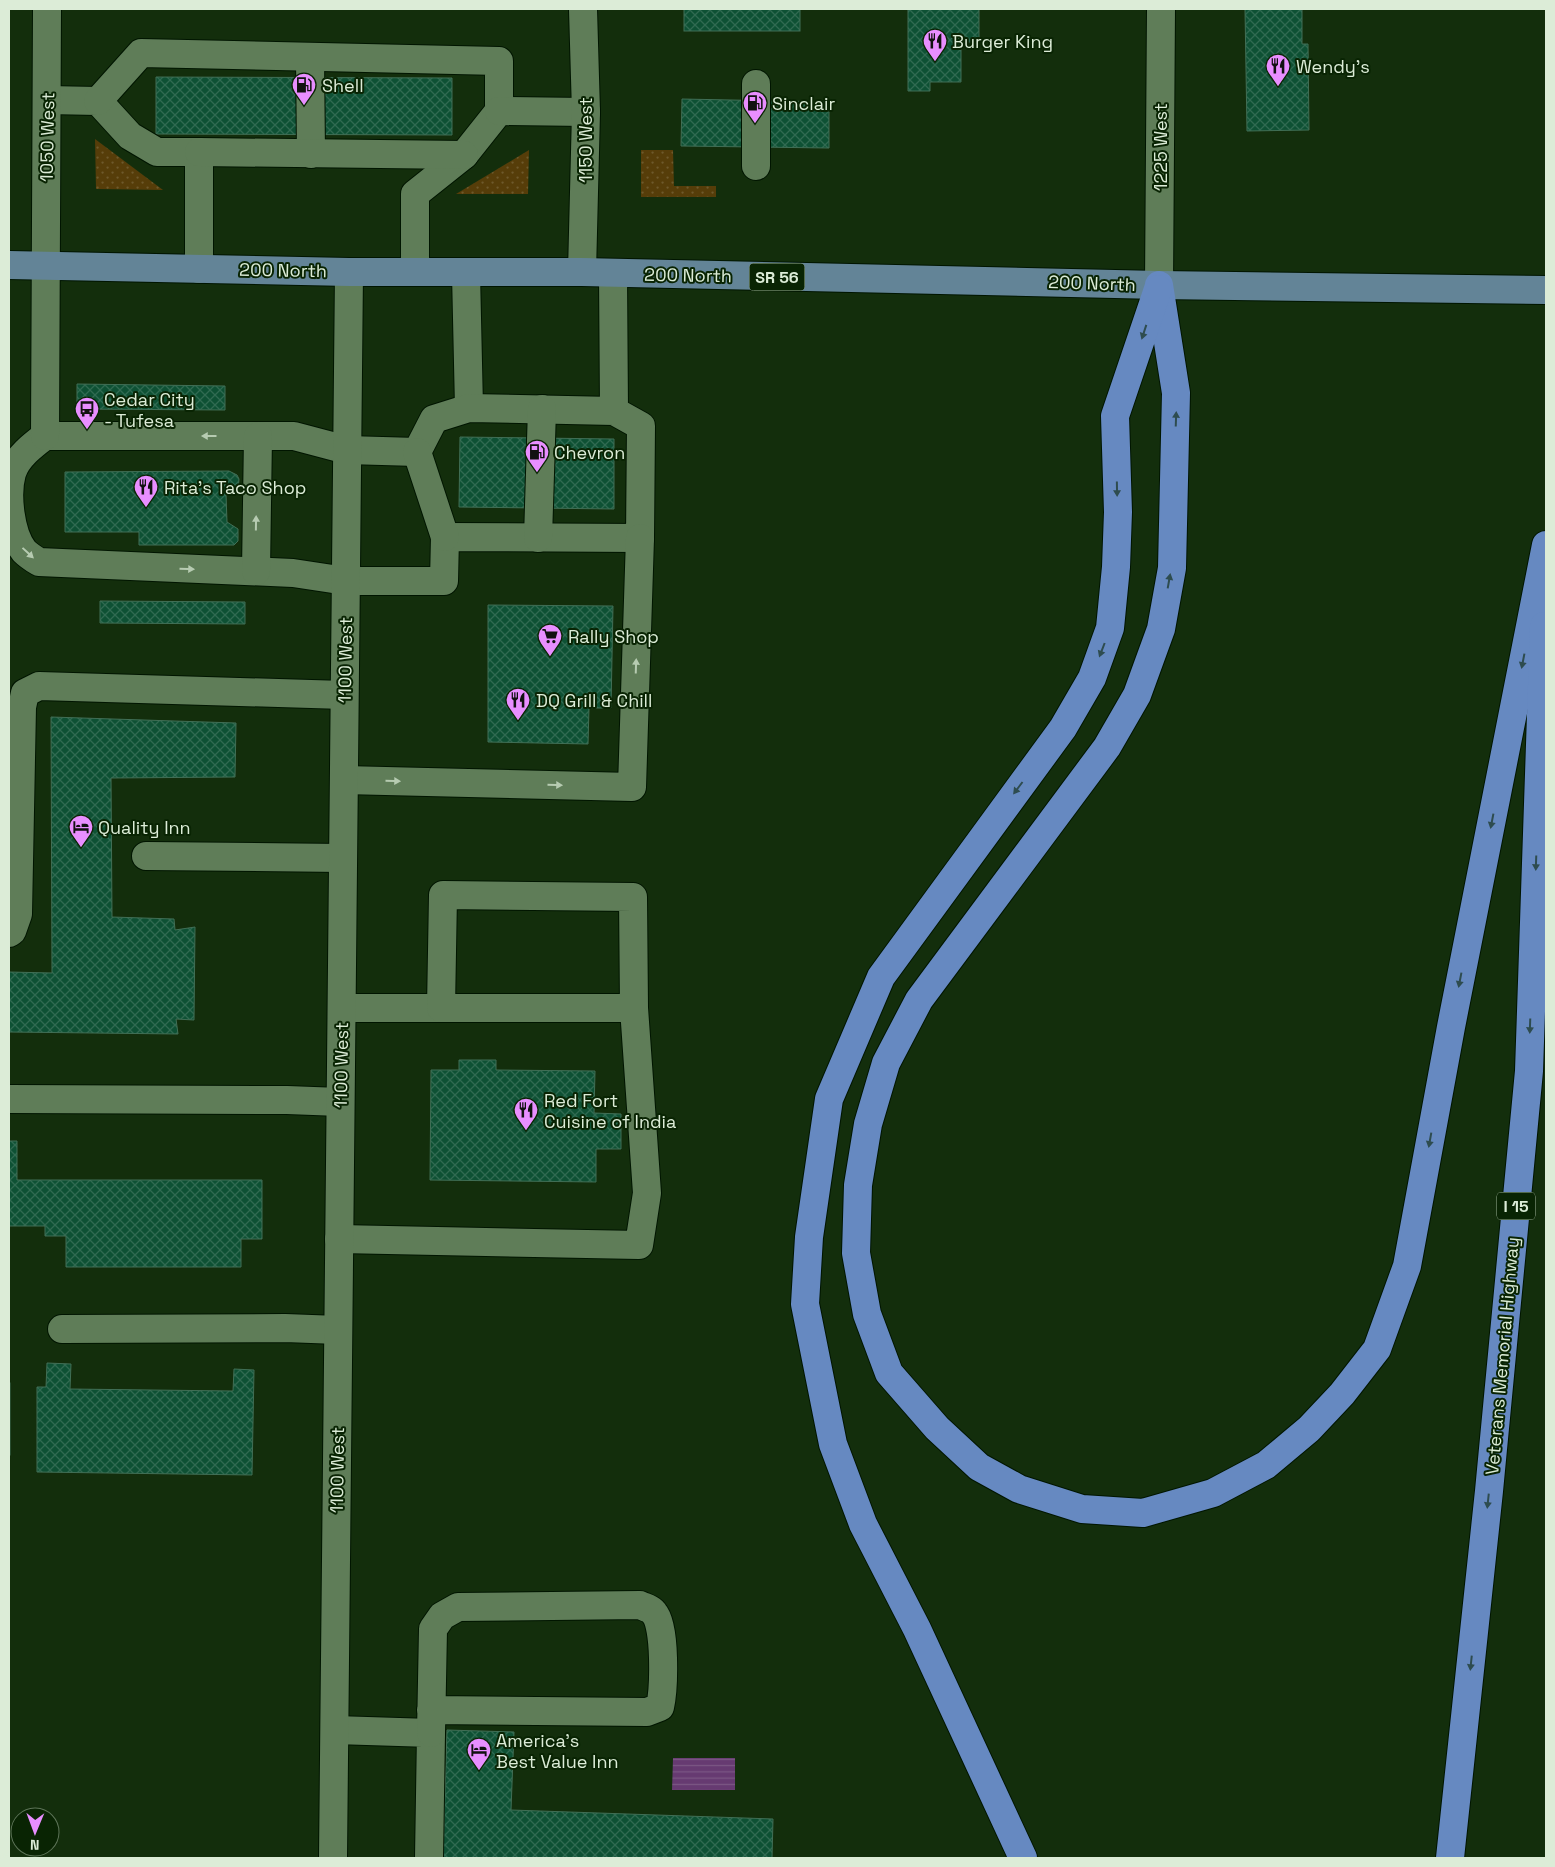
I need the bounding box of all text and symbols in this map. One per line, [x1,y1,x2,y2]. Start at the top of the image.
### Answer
restaurant icon: Burger King [922,28,948,62]
place label: Burger King [952,30,1053,53]
restaurant icon: Wendy's [1265,53,1291,87]
place label: Wendy's [1296,55,1370,78]
fuel station icon: Shell [291,72,317,106]
place label: Shell [322,74,364,97]
fuel station icon: Sinclair [742,90,768,124]
street label: 1050 West [35,92,59,182]
place label: Sinclair [772,92,835,115]
street label: 1150 West [574,97,597,183]
street label: 1225 West [1149,103,1172,191]
street label: 200 North [239,258,327,282]
street label: 200 North [644,263,732,287]
road number: SR 56 [750,264,804,290]
street label: 200 North [1048,270,1136,296]
one-way arrow [1139,324,1147,339]
place label: Cedar City - Tufesa [104,388,195,432]
bus stop icon: Cedar City - Tufesa [74,396,100,430]
one-way arrow [1172,411,1180,427]
one-way arrow [201,432,217,440]
fuel station icon: Chevron [524,439,550,473]
place label: Chevron [554,441,625,464]
restaurant icon: Rita's Taco Shop [133,474,159,508]
place label: Rita's Taco Shop [164,476,306,499]
one-way arrow [1113,482,1121,498]
one-way arrow [253,514,261,530]
one-way arrow [22,547,34,559]
one-way arrow [179,565,195,573]
one-way arrow [1166,573,1174,589]
street label: 1100 West [333,617,357,703]
supermarket icon: Rally Shop [537,623,563,657]
place label: Rally Shop [568,625,659,648]
one-way arrow [1098,643,1106,658]
one-way arrow [1519,653,1527,669]
one-way arrow [632,658,640,674]
restaurant icon: DQ Grill & Chill [505,687,531,721]
place label: DQ Grill & Chill [536,689,652,712]
one-way arrow [385,778,401,786]
one-way arrow [547,781,563,789]
one-way arrow [1013,781,1023,795]
one-way arrow [1488,813,1496,828]
hotel icon: Quality Inn [68,814,94,848]
place label: Quality Inn [98,816,191,839]
one-way arrow [1531,855,1539,871]
one-way arrow [1456,972,1464,987]
one-way arrow [1526,1018,1534,1034]
street label: 1100 West [329,1022,353,1108]
place label: Red Fort Cuisine of India [544,1089,676,1133]
restaurant icon: Red Fort Cuisine of India [513,1097,539,1131]
one-way arrow [1426,1132,1434,1147]
road number: I 15 [1497,1192,1535,1220]
street label: Veterans Memorial Highway [1480,1236,1524,1476]
street label: 1100 West [325,1427,349,1513]
one-way arrow [1484,1493,1492,1509]
one-way arrow [1466,1655,1474,1671]
place label: America's Best Value Inn [496,1729,619,1773]
hotel icon: America's Best Value Inn [466,1737,492,1771]
north arrow [10,1807,60,1857]
text: N [30,1836,40,1854]

